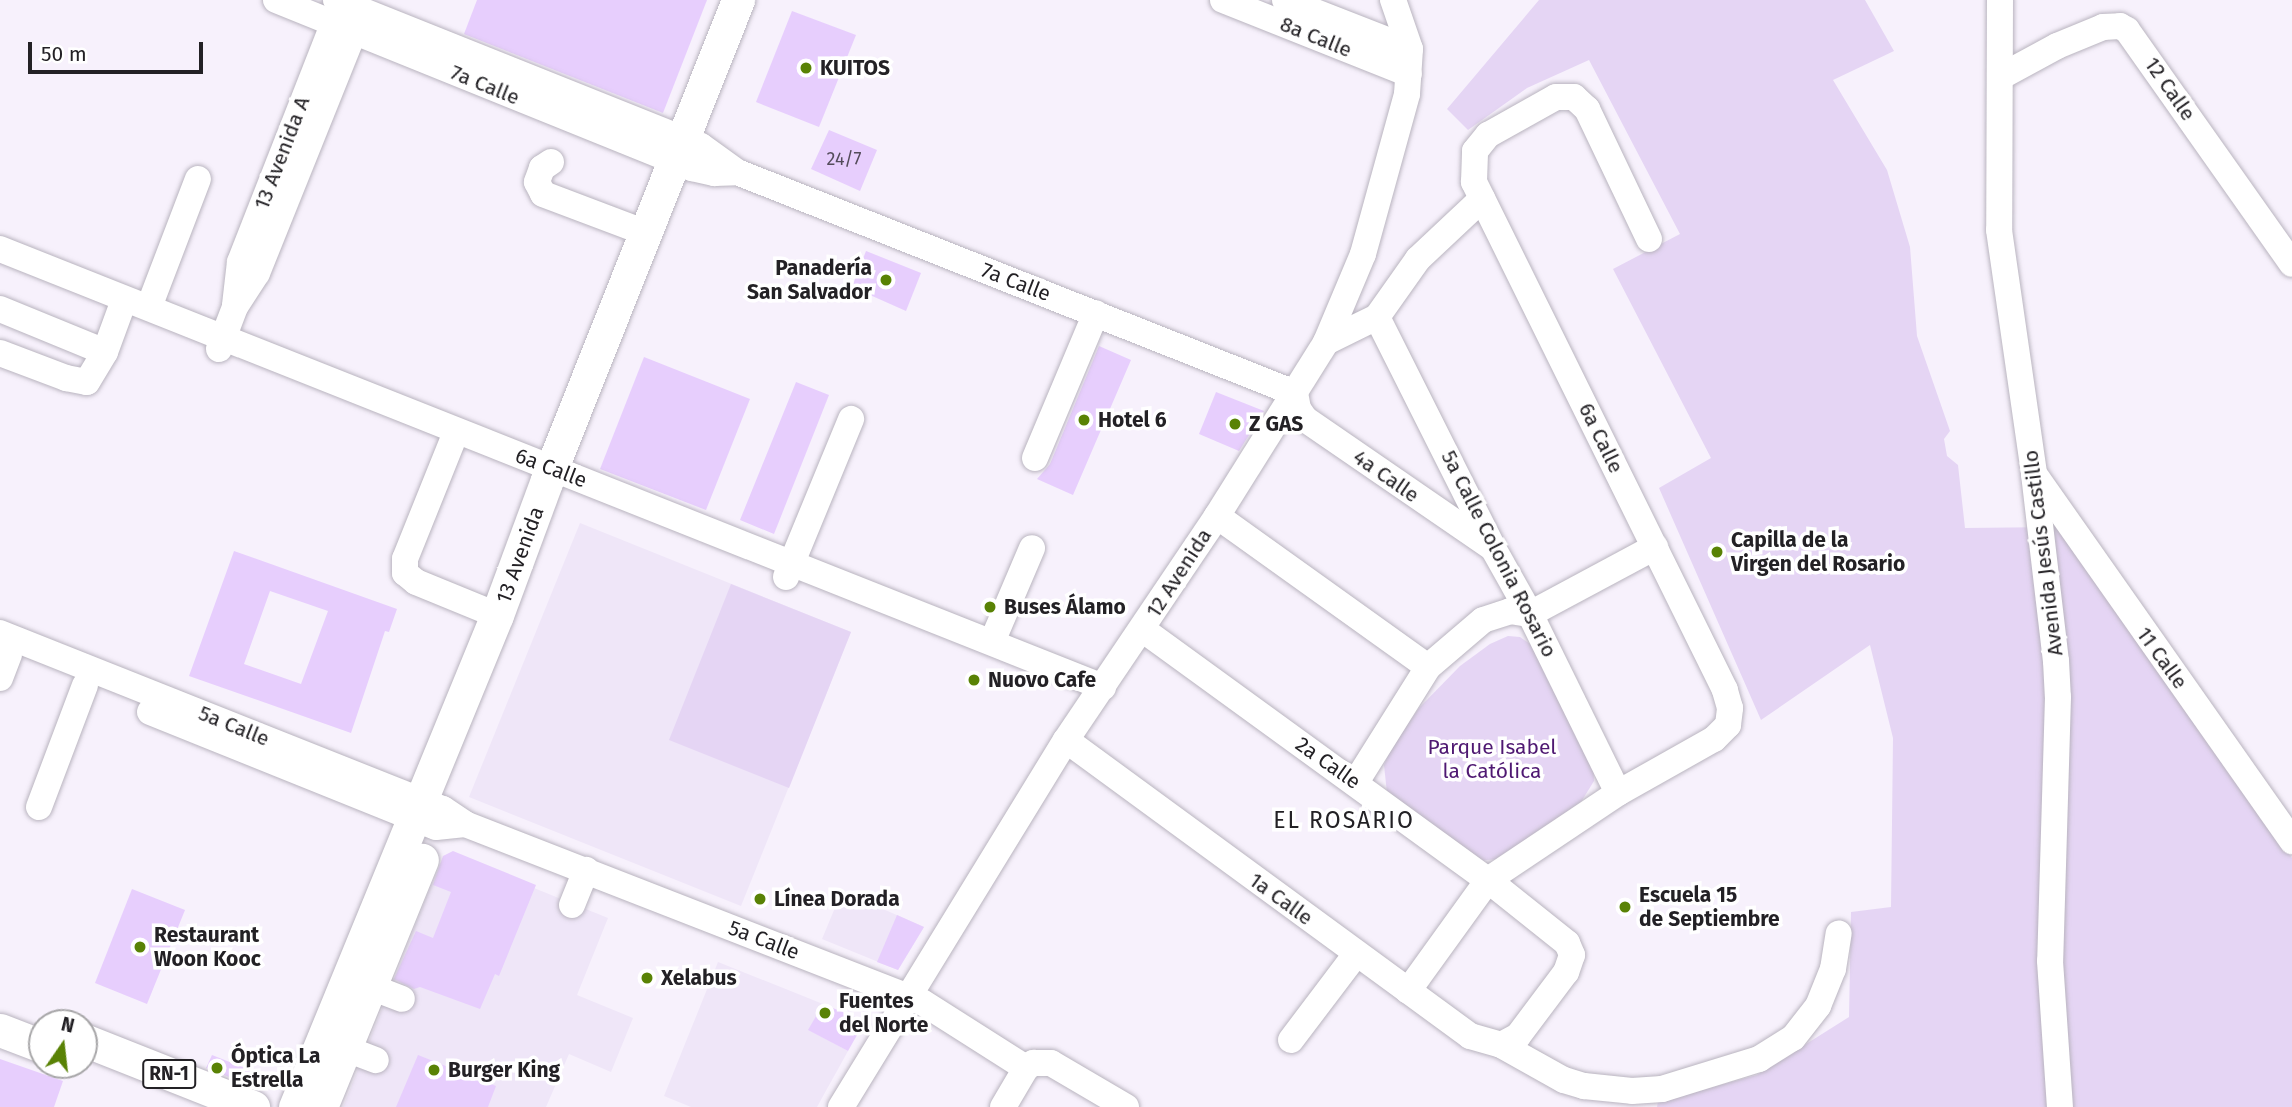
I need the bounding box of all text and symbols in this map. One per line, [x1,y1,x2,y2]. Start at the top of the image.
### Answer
street label: 8a Calle [1277,11,1355,63]
scale bar [32,28,206,72]
text: 50 m [41,41,87,67]
street label: 12 Calle [2139,53,2201,125]
place label: KUITOS [820,55,890,81]
street label: 7a Calle [447,60,523,110]
marker: KUITOS [798,60,814,76]
street label: 13 Avenida A [249,93,315,213]
house number: 24/7 [827,148,861,170]
place label: Panadería San Salvador [747,255,872,305]
street label: 7a Calle [978,257,1054,307]
marker: Panadería San Salvador [878,272,894,288]
street label: 6a Calle [1573,399,1629,477]
place label: Hotel 6 [1098,407,1167,433]
place label: Z GAS [1249,411,1303,437]
marker: Hotel 6 [1076,412,1092,428]
marker: Z GAS [1227,416,1243,432]
street label: 6a Calle [512,443,590,493]
street label: 4a Calle [1348,444,1424,508]
street label: 5a Calle Colonia Rosario [1436,446,1562,662]
street label: Avenida Jesús Castillo [2018,449,2068,657]
street label: 13 Avenida [491,503,549,607]
street label: 12 Avenida [1141,524,1217,622]
place label: Capilla de la Virgen del Rosario [1731,527,1905,577]
marker: Capilla de la Virgen del Rosario [1709,544,1725,560]
place label: Buses Álamo [1004,594,1126,620]
marker: Buses Álamo [982,599,998,615]
street label: 11 Calle [2131,622,2193,694]
place label: Nuovo Cafe [988,667,1096,693]
marker: Nuovo Cafe [966,672,982,688]
street label: 5a Calle [195,700,273,752]
street label: 2a Calle [1291,732,1365,794]
park label: Parque Isabel la Católica [1427,734,1557,784]
district label: EL ROSARIO [1274,806,1414,834]
street label: 1a Calle [1244,868,1318,930]
place label: Escuela 15 de Septiembre [1639,882,1780,932]
place label: Línea Dorada [774,886,900,912]
marker: Línea Dorada [752,891,768,907]
marker: Escuela 15 de Septiembre [1617,899,1633,915]
street label: 5a Calle [725,915,803,965]
place label: Restaurant Woon Kooc [154,922,261,972]
marker: Restaurant Woon Kooc [132,939,148,955]
place label: Xelabus [661,965,737,991]
marker: Xelabus [639,970,655,986]
place label: Fuentes del Norte [839,988,928,1038]
marker: Fuentes del Norte [817,1005,833,1021]
north arrow [28,1009,98,1079]
text: N [59,1012,77,1038]
place label: Óptica La Estrella [231,1043,320,1093]
place label: Burger King [448,1057,560,1083]
road number: RN-1 [141,1058,197,1090]
marker: Óptica La Estrella [209,1060,225,1076]
marker: Burger King [426,1062,442,1078]

